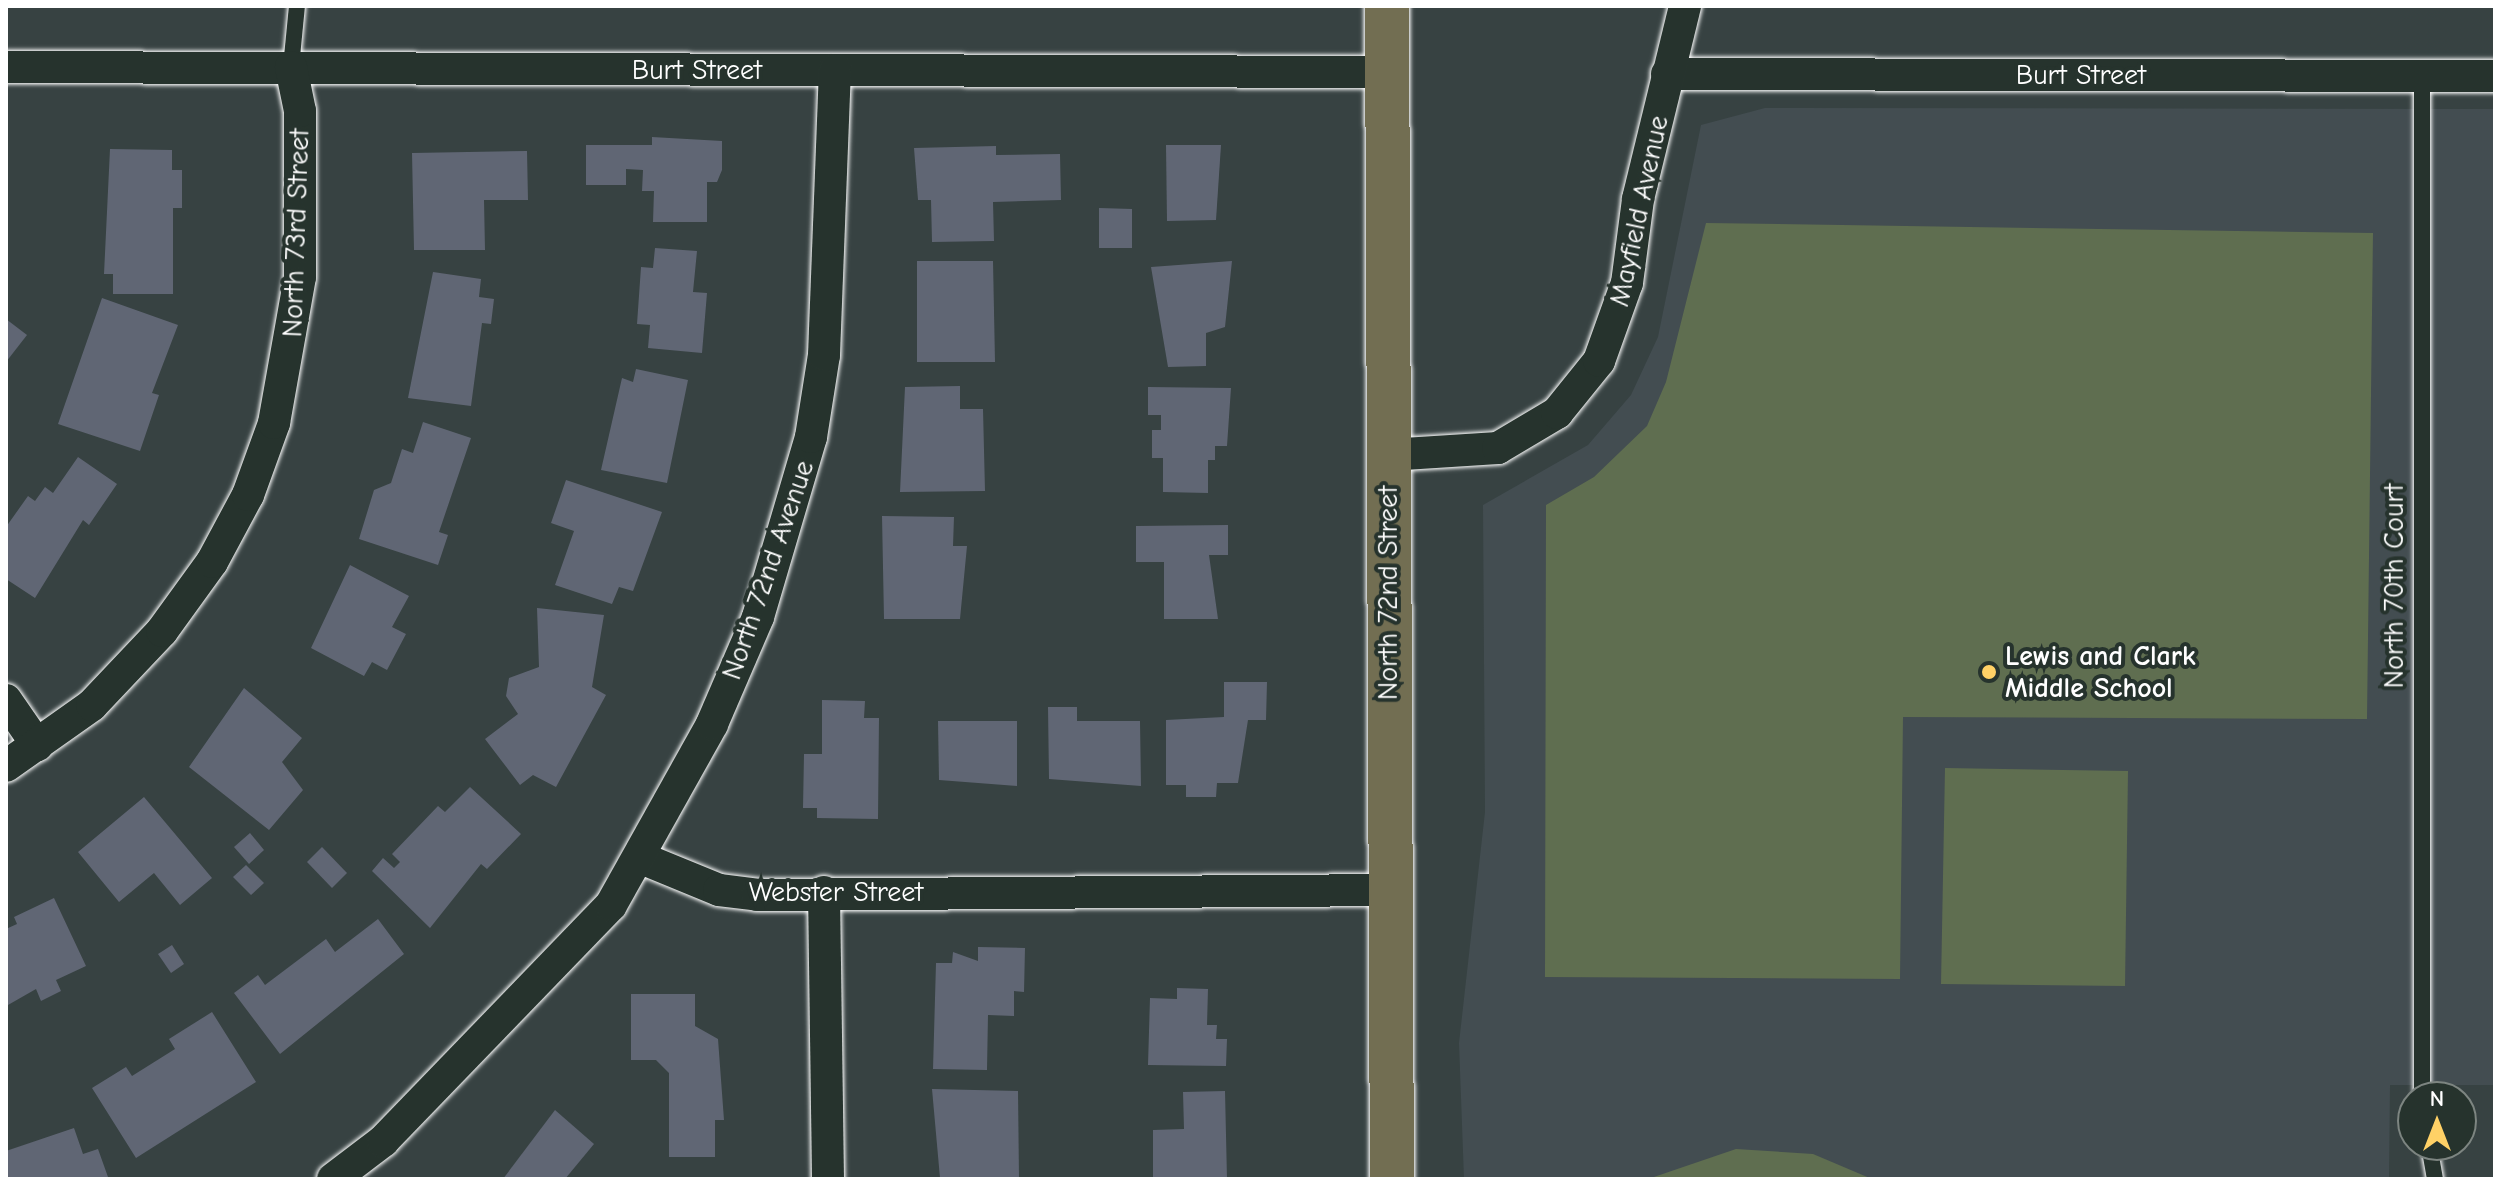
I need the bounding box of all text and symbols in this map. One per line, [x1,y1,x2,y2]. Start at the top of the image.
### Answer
street label: Burt Street [632,53,762,87]
street label: Burt Street [2016,58,2146,92]
street label: Mayfield Avenue [1602,113,1676,309]
street label: North 73rd Street [276,128,316,338]
street label: North 72nd Avenue [715,456,821,684]
street label: North 70th Court [2377,484,2411,688]
street label: North 72nd Street [1371,486,1405,700]
place label: Lewis and Clark Middle School [2005,639,2196,705]
marker: Lewis and Clark Middle School [1980,663,1998,681]
street label: Webster Street [749,875,923,909]
north arrow [2397,1081,2477,1161]
text: N [2430,1086,2444,1112]

